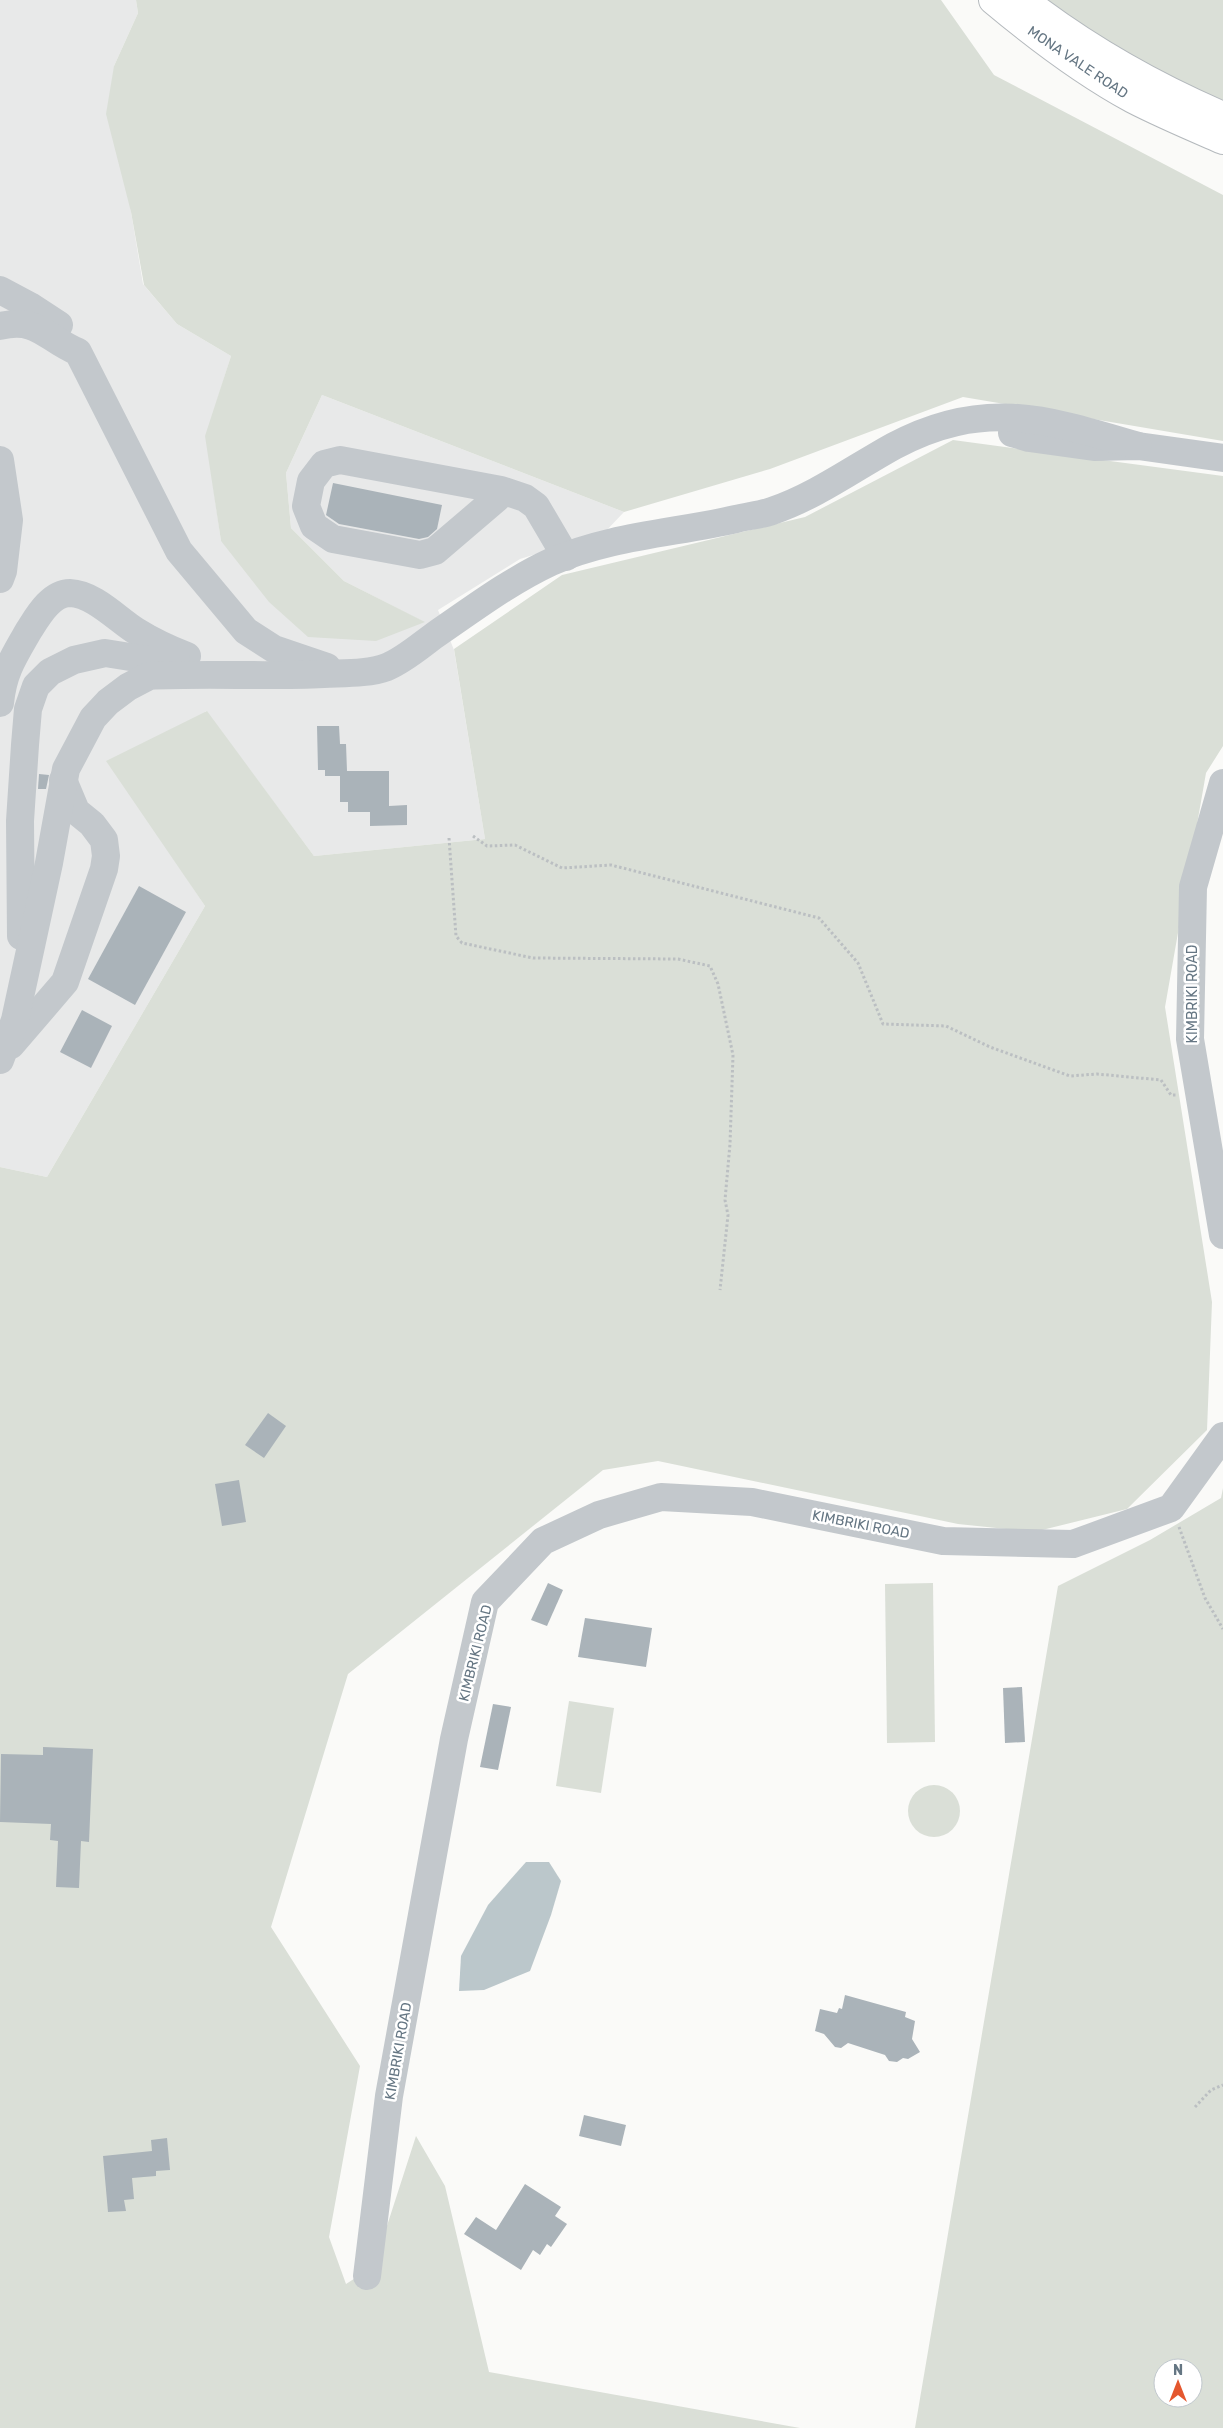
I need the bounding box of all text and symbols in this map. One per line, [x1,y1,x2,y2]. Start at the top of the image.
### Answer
street label: MONA VALE ROAD [1024,23,1131,102]
street label: KIMBRIKI ROAD [1184,945,1201,1043]
street label: KIMBRIKI ROAD [811,1507,911,1542]
street label: KIMBRIKI ROAD [455,1603,496,1703]
street label: KIMBRIKI ROAD [382,2001,415,2101]
north arrow [1153,2358,1203,2408]
text: N [1173,2362,1183,2379]

